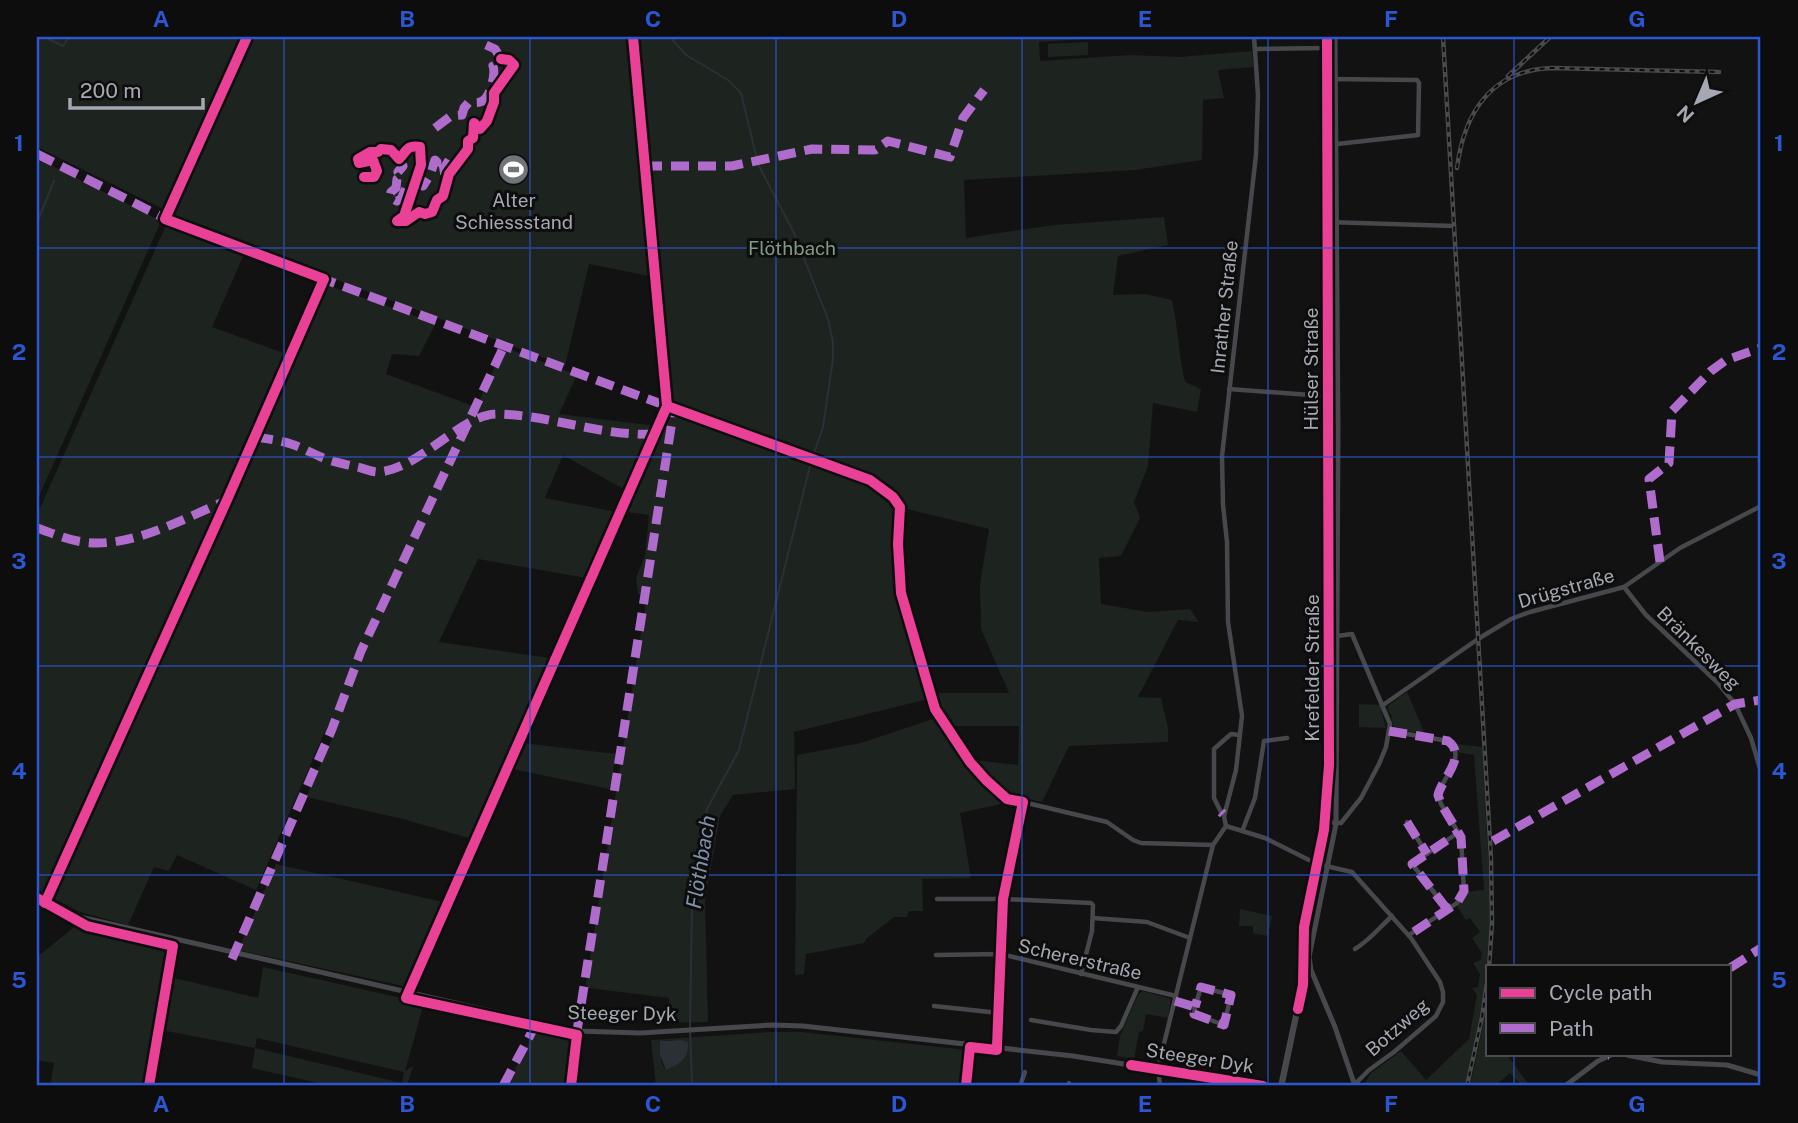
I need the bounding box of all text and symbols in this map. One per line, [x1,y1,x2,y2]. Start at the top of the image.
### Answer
text: A [153,5,170,32]
text: B [399,5,415,32]
text: C [645,5,661,32]
text: D [891,5,907,32]
text: E [1138,5,1152,32]
text: F [1384,5,1398,32]
text: G [1628,5,1646,32]
scale bar [70,66,203,110]
north arrow [1661,66,1731,136]
text: 200 m [80,78,141,103]
text: N [1672,101,1698,127]
text: 1 [14,129,24,156]
text: 1 [1774,129,1784,156]
sports icon: Alter Schiessstand [497,152,531,186]
place label: Alter Schiessstand [455,189,573,233]
park label: Flöthbach [748,237,836,259]
street label: Inrather Straße [1206,239,1242,375]
street label: Hülser Straße [1300,308,1322,430]
text: 2 [12,338,26,365]
text: 2 [1772,338,1786,365]
text: 3 [11,547,27,574]
text: 3 [1771,547,1787,574]
street label: Drügstraße [1515,564,1617,612]
street label: Krefelder Straße [1301,594,1323,742]
street label: Bränkesweg [1653,602,1745,694]
text: 4 [11,757,27,784]
text: 4 [1771,757,1787,784]
water label: Flöthbach [681,813,720,911]
street label: Schererstraße [1016,934,1144,984]
legend [1486,965,1731,1056]
text: 5 [11,966,27,993]
text: 5 [1771,966,1787,993]
text: Cycle path [1549,980,1652,1005]
street label: Botzweg [1361,993,1433,1060]
street label: Steeger Dyk [567,1001,677,1025]
text: Path [1549,1016,1594,1041]
street label: Steeger Dyk [1144,1039,1256,1077]
text: A [153,1090,170,1117]
text: B [399,1090,415,1117]
text: C [645,1090,661,1117]
text: D [891,1090,907,1117]
text: E [1138,1090,1152,1117]
text: F [1384,1090,1398,1117]
text: G [1628,1090,1646,1117]

